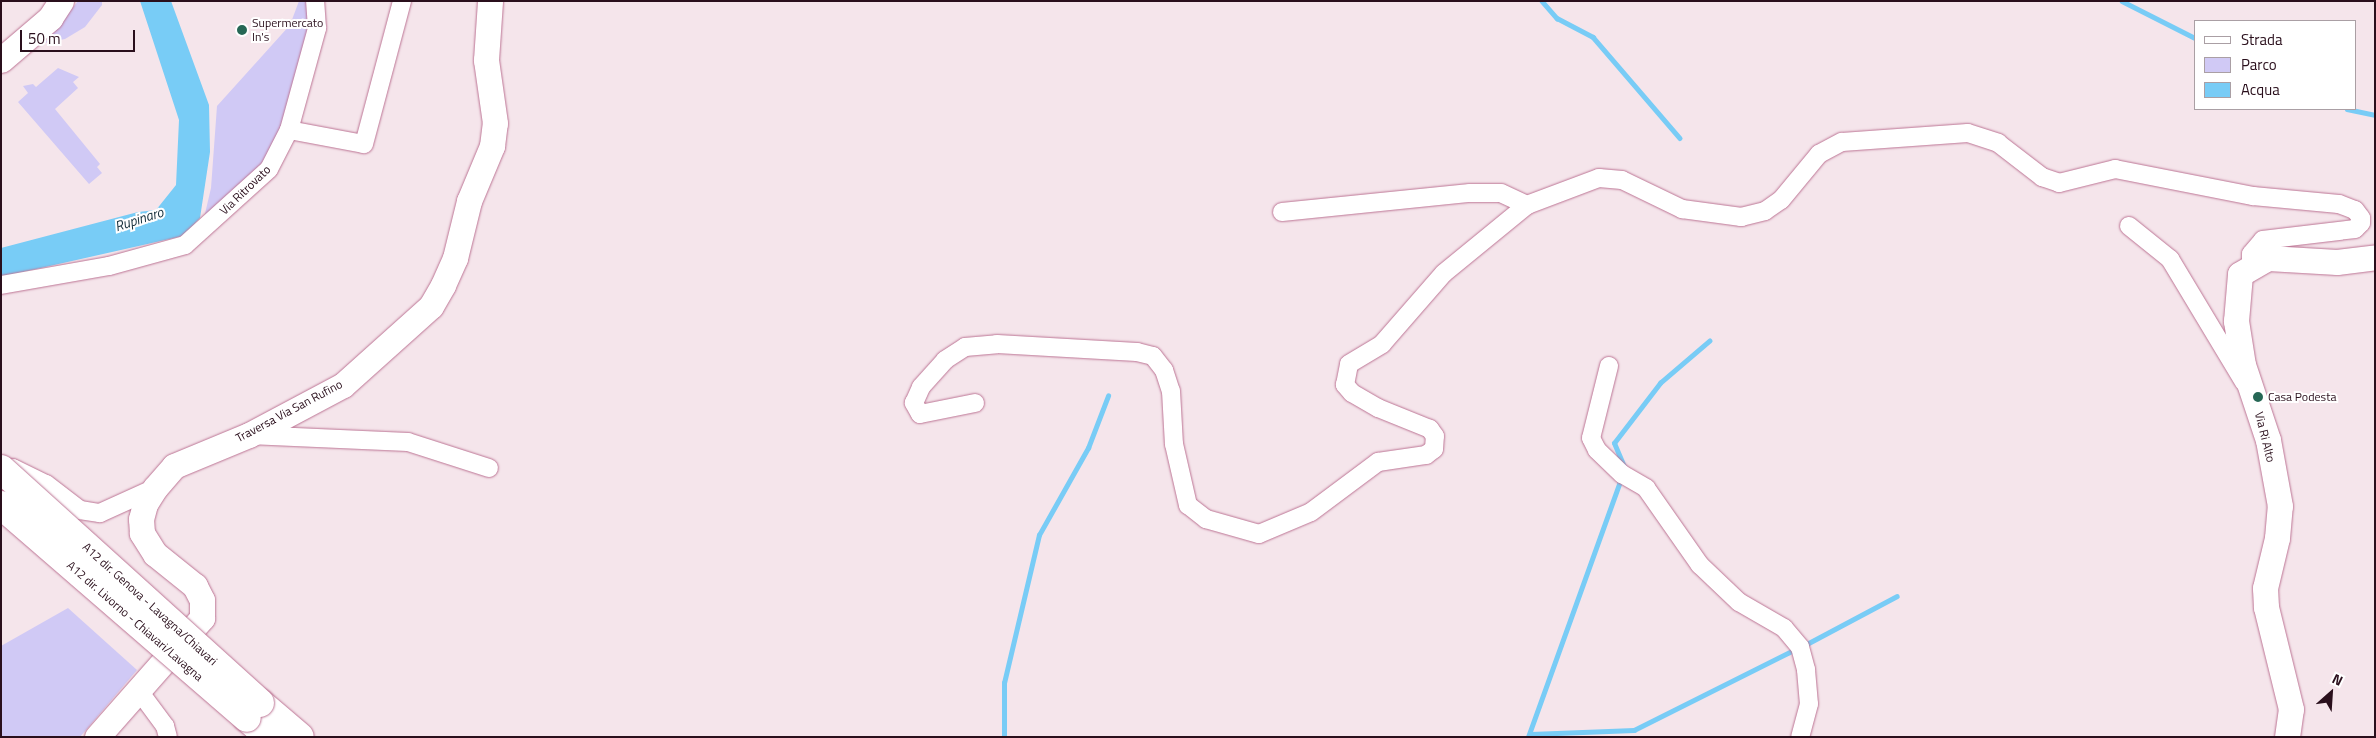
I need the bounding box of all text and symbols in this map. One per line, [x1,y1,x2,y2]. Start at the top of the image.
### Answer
place label: Supermercato In's [252,16,323,44]
scale bar [22,20,138,52]
legend [2194,20,2356,110]
marker: Supermercato In's [236,24,248,36]
text: 50 m [28,27,61,50]
text: Strada [2241,28,2282,51]
text: Parco [2241,53,2277,76]
text: Acqua [2241,78,2280,101]
street label: Via Ritrovato [217,162,273,218]
water label: Rupinaro [113,203,165,235]
street label: Traversa Via San Rufino [233,377,345,445]
place label: Casa Podesta [2268,390,2336,404]
marker: Casa Podesta [2252,391,2264,403]
street label: Via Ri Alto [2252,410,2278,464]
street label: A12 dir. Genova - Lavagna/Chiavari [80,540,220,668]
street label: A12 dir. Livorno - Chiavari/Lavagna [64,558,206,684]
north arrow [2306,668,2356,718]
text: N [2329,668,2347,691]

